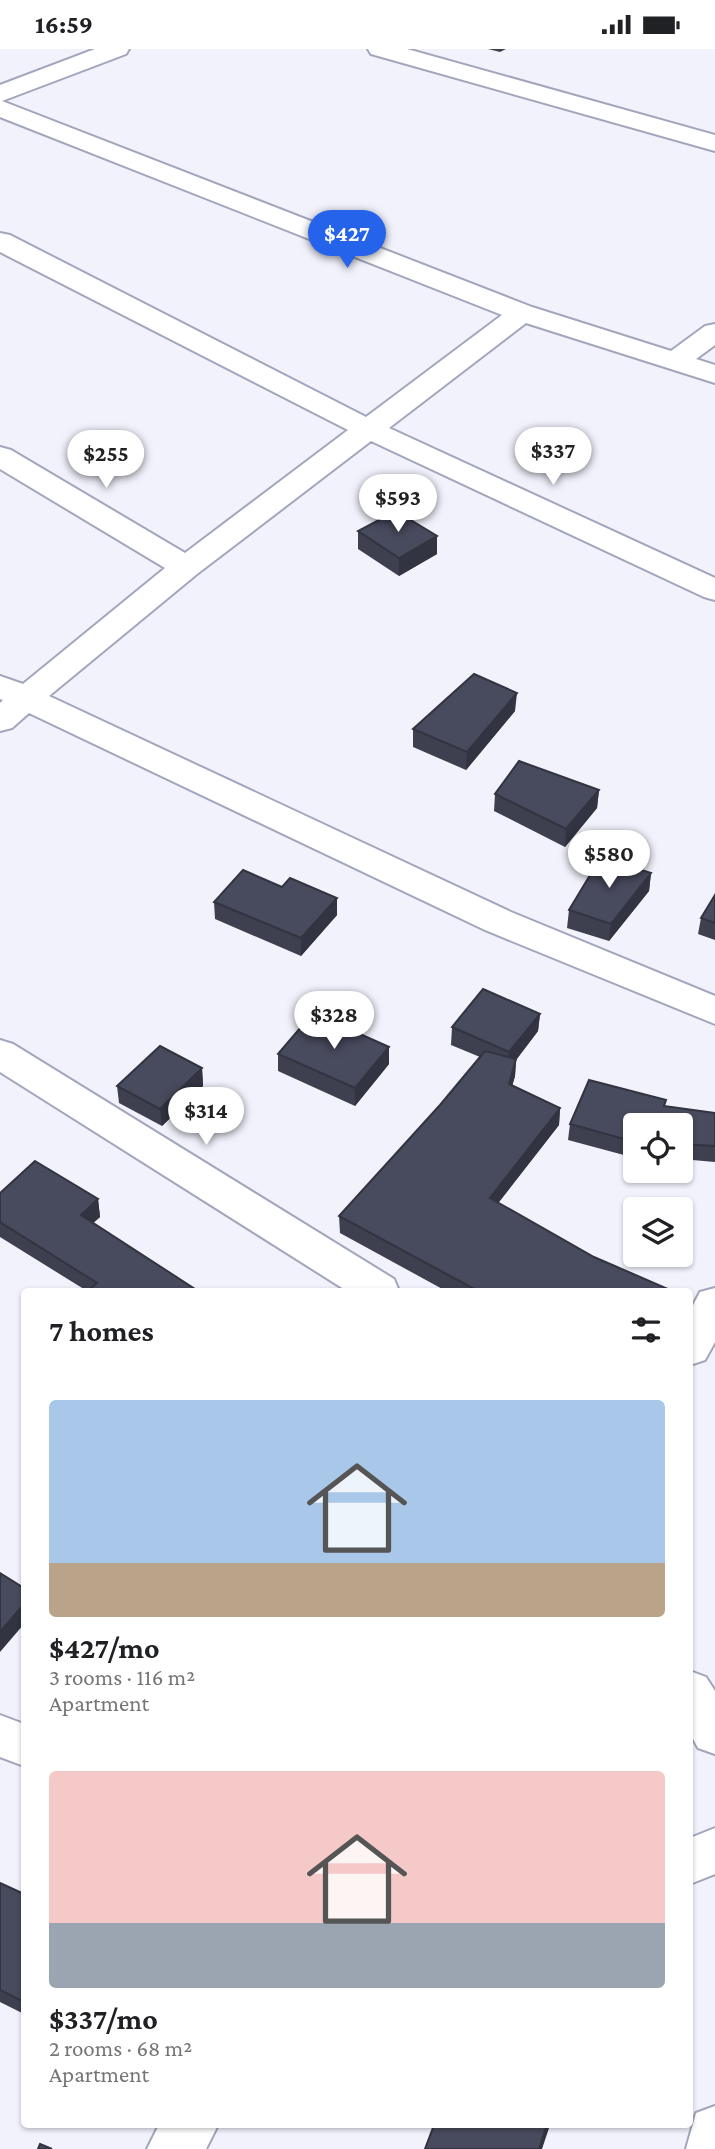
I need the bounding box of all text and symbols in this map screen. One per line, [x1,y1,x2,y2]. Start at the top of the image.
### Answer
text: 16:59 [35,10,93,39]
pin: $427 [306,211,388,270]
text: $427 [324,220,370,246]
pin: $337 [512,427,594,487]
pin: $255 [65,431,147,490]
text: $337 [531,437,575,463]
text: $255 [83,440,129,466]
pin: $593 [357,475,439,534]
text: $593 [375,484,421,510]
pin: $580 [568,831,650,890]
text: $580 [584,840,634,866]
pin: $328 [293,991,375,1051]
text: $328 [310,1001,358,1027]
pin: $314 [165,1087,247,1147]
text: $314 [184,1097,228,1123]
map controls [623,1113,693,1267]
button: locate [623,1113,693,1183]
button: layers [623,1197,693,1267]
icon: filters [627,1311,665,1349]
text: 7 homes [49,1314,154,1347]
icon: home [294,1445,420,1571]
text: $427/mo [49,1631,160,1664]
text: 3 rooms · 116 m² [49,1664,195,1690]
text: Apartment [49,1690,149,1716]
icon: home [294,1816,420,1942]
text: $337/mo [49,2002,158,2035]
text: 2 rooms · 68 m² [49,2035,192,2061]
text: Apartment [49,2061,149,2087]

